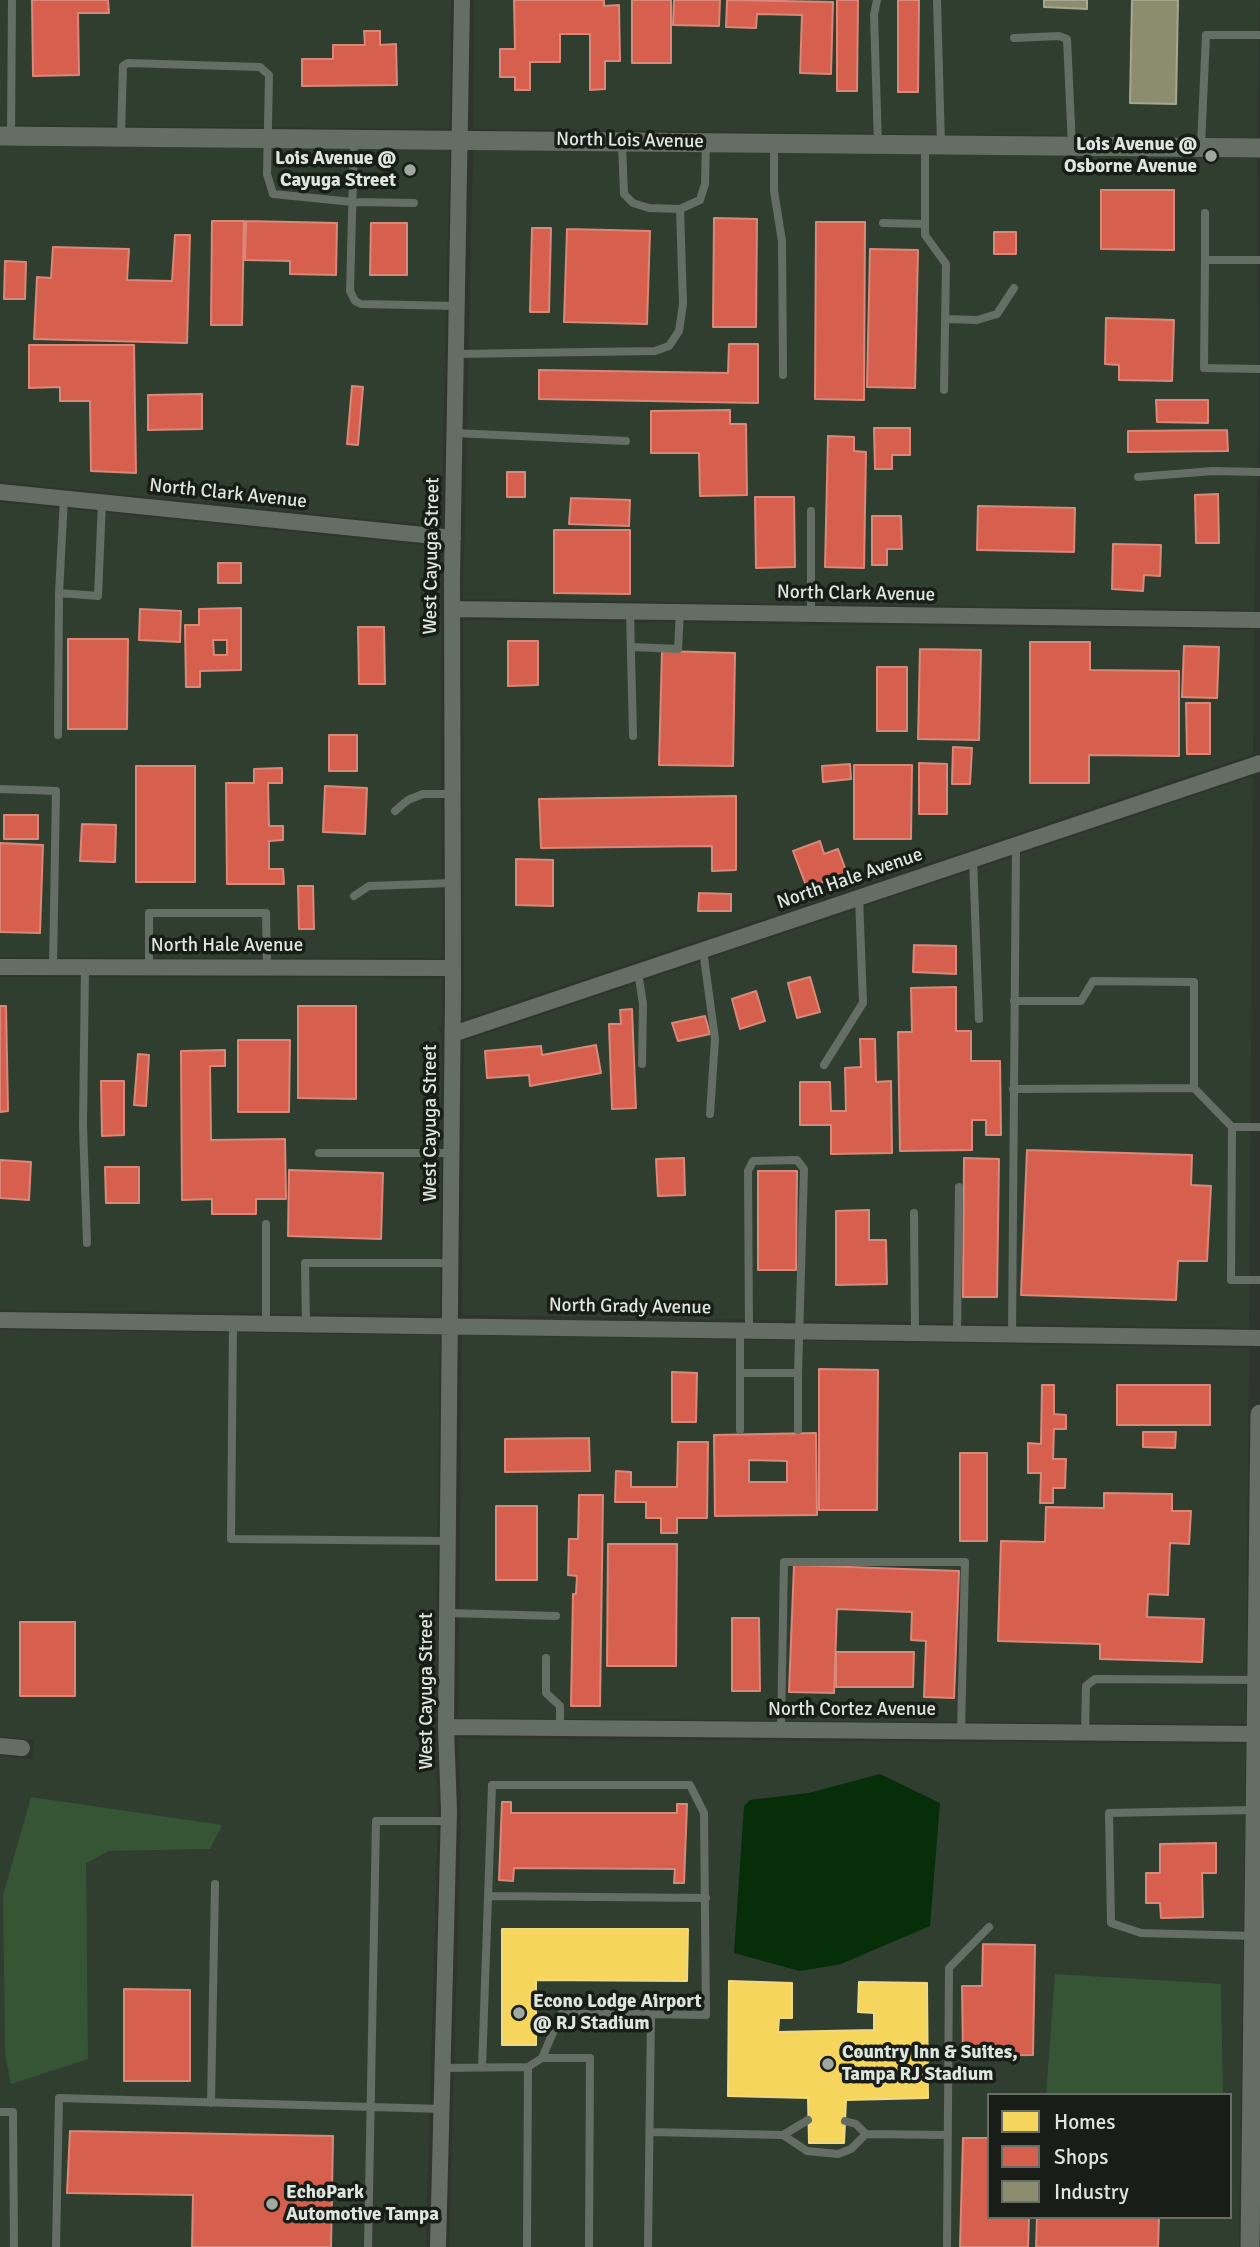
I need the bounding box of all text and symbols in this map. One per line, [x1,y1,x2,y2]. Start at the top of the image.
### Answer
street label: North Lois Avenue [556,128,704,154]
place label: Lois Avenue @ Osborne Avenue [1064,134,1197,178]
place label: Lois Avenue @ Cayuga Street [275,148,396,192]
marker: Lois Avenue @ Osborne Avenue [1203,148,1219,164]
marker: Lois Avenue @ Cayuga Street [402,162,418,178]
street label: North Clark Avenue [148,474,308,514]
street label: West Cayuga Street [419,477,445,635]
street label: North Clark Avenue [777,581,935,607]
street label: North Hale Avenue [774,843,926,915]
street label: North Hale Avenue [151,935,303,957]
street label: West Cayuga Street [420,1044,442,1202]
street label: North Grady Avenue [549,1294,711,1320]
street label: West Cayuga Street [416,1612,438,1770]
street label: North Cortez Avenue [768,1699,936,1721]
place label: Econo Lodge Airport @ RJ Stadium [533,1991,702,2035]
marker: Econo Lodge Airport @ RJ Stadium [511,2005,527,2021]
place label: Country Inn & Suites, Tampa RJ Stadium [842,2042,1018,2086]
marker: Country Inn & Suites, Tampa RJ Stadium [820,2056,836,2072]
legend [987,2093,1232,2219]
text: Homes [1054,2109,1116,2135]
text: Shops [1054,2144,1108,2170]
text: Industry [1054,2179,1129,2205]
place label: EchoPark Automotive Tampa [286,2182,439,2226]
marker: EchoPark Automotive Tampa [264,2196,280,2212]

